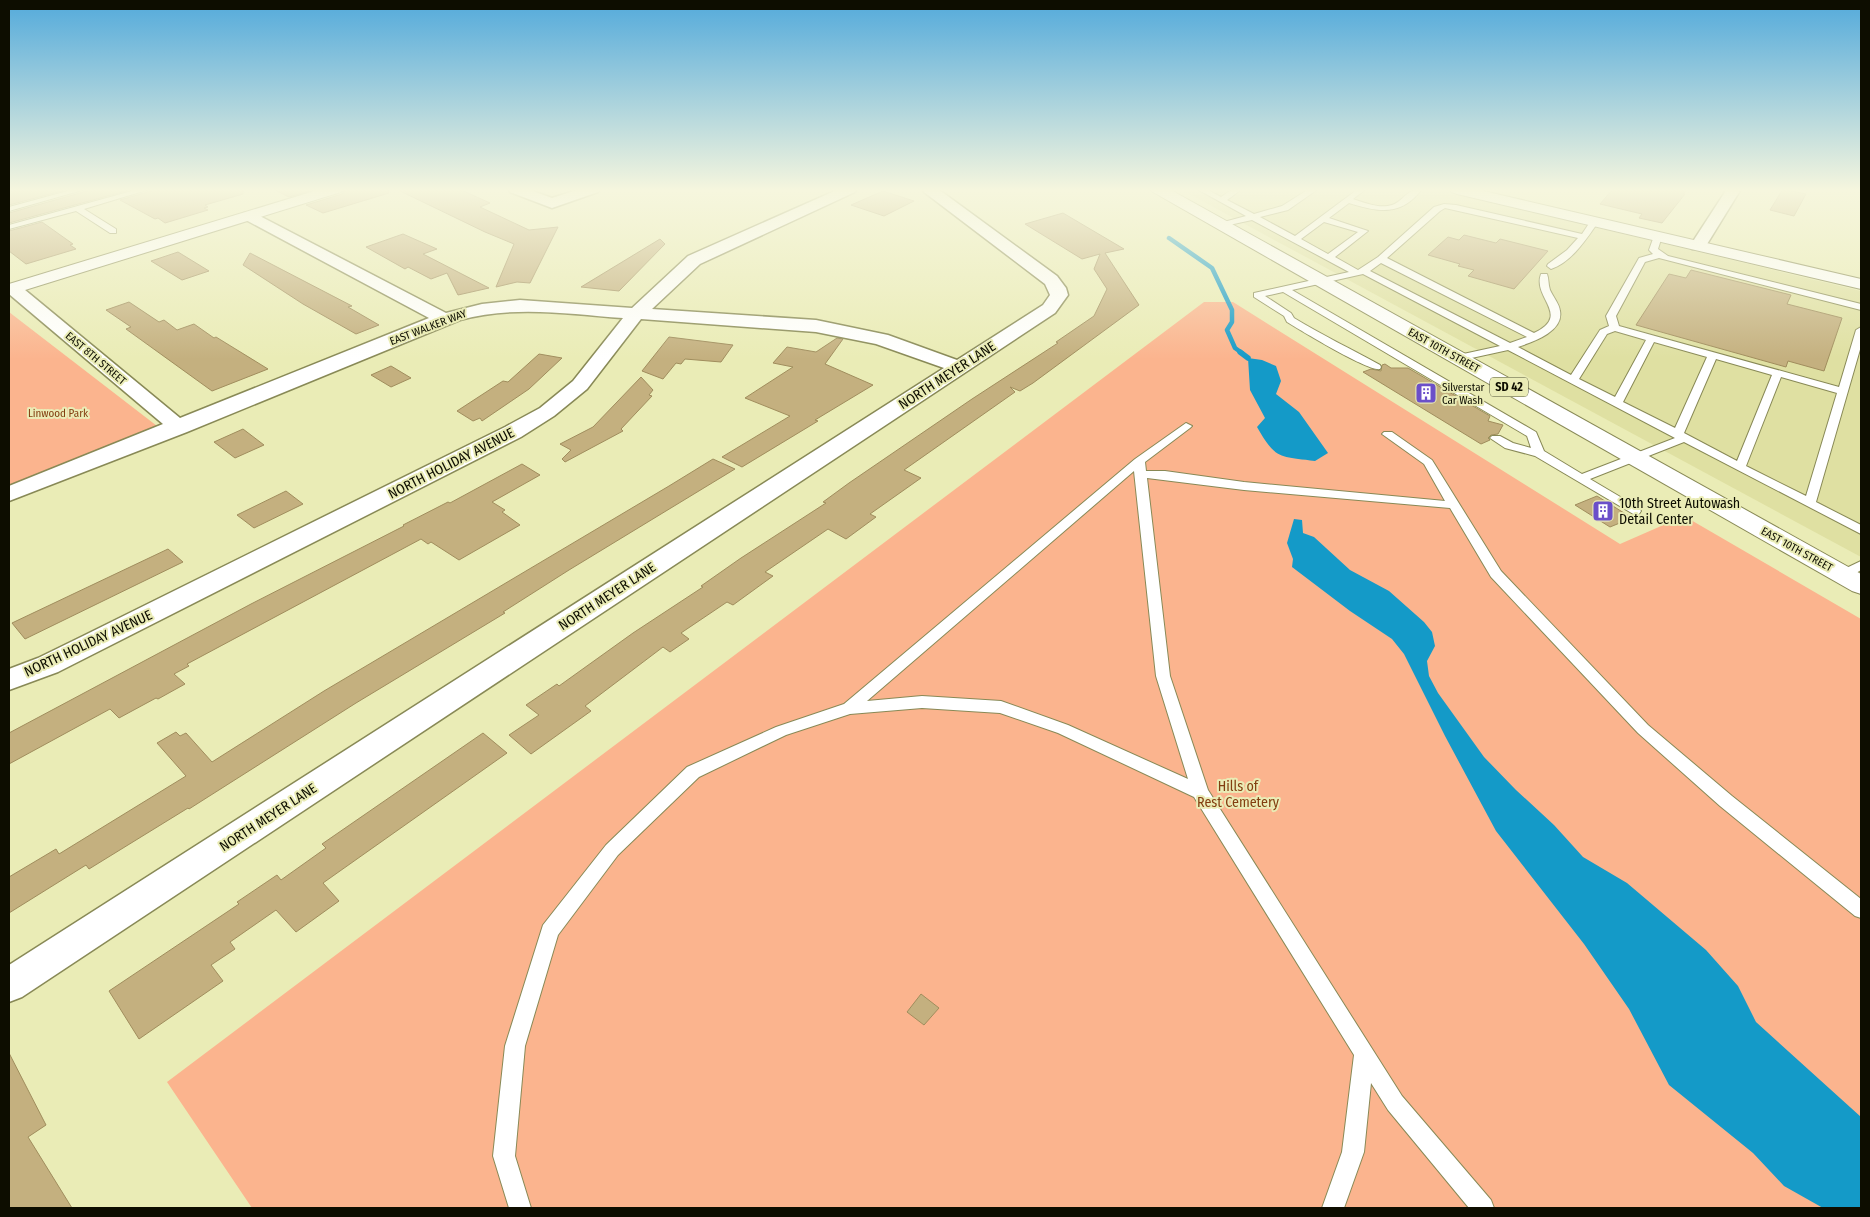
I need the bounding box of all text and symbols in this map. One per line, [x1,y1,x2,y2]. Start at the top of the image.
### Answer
street label: EAST WALKER WAY [388,307,469,348]
street label: EAST 10TH STREET [1406,325,1483,376]
street label: EAST 8TH STREET [63,329,129,388]
street label: NORTH MEYER LANE [895,337,999,413]
road number: SD 42 [1490,378,1528,397]
building icon: Silverstar Car Wash [1414,381,1438,405]
place label: Silverstar Car Wash [1442,381,1485,407]
park label: Linwood Park [28,407,89,420]
street label: NORTH HOLIDAY AVENUE [385,424,517,503]
place label: 10th Street Autowash Detail Center [1619,495,1740,528]
building icon: 10th Street Autowash Detail Center [1591,499,1615,523]
street label: EAST 10TH STREET [1759,524,1836,575]
street label: NORTH MEYER LANE [555,558,659,634]
street label: NORTH HOLIDAY AVENUE [22,606,155,681]
park label: Hills of Rest Cemetery [1197,778,1280,811]
street label: NORTH MEYER LANE [216,779,320,855]

